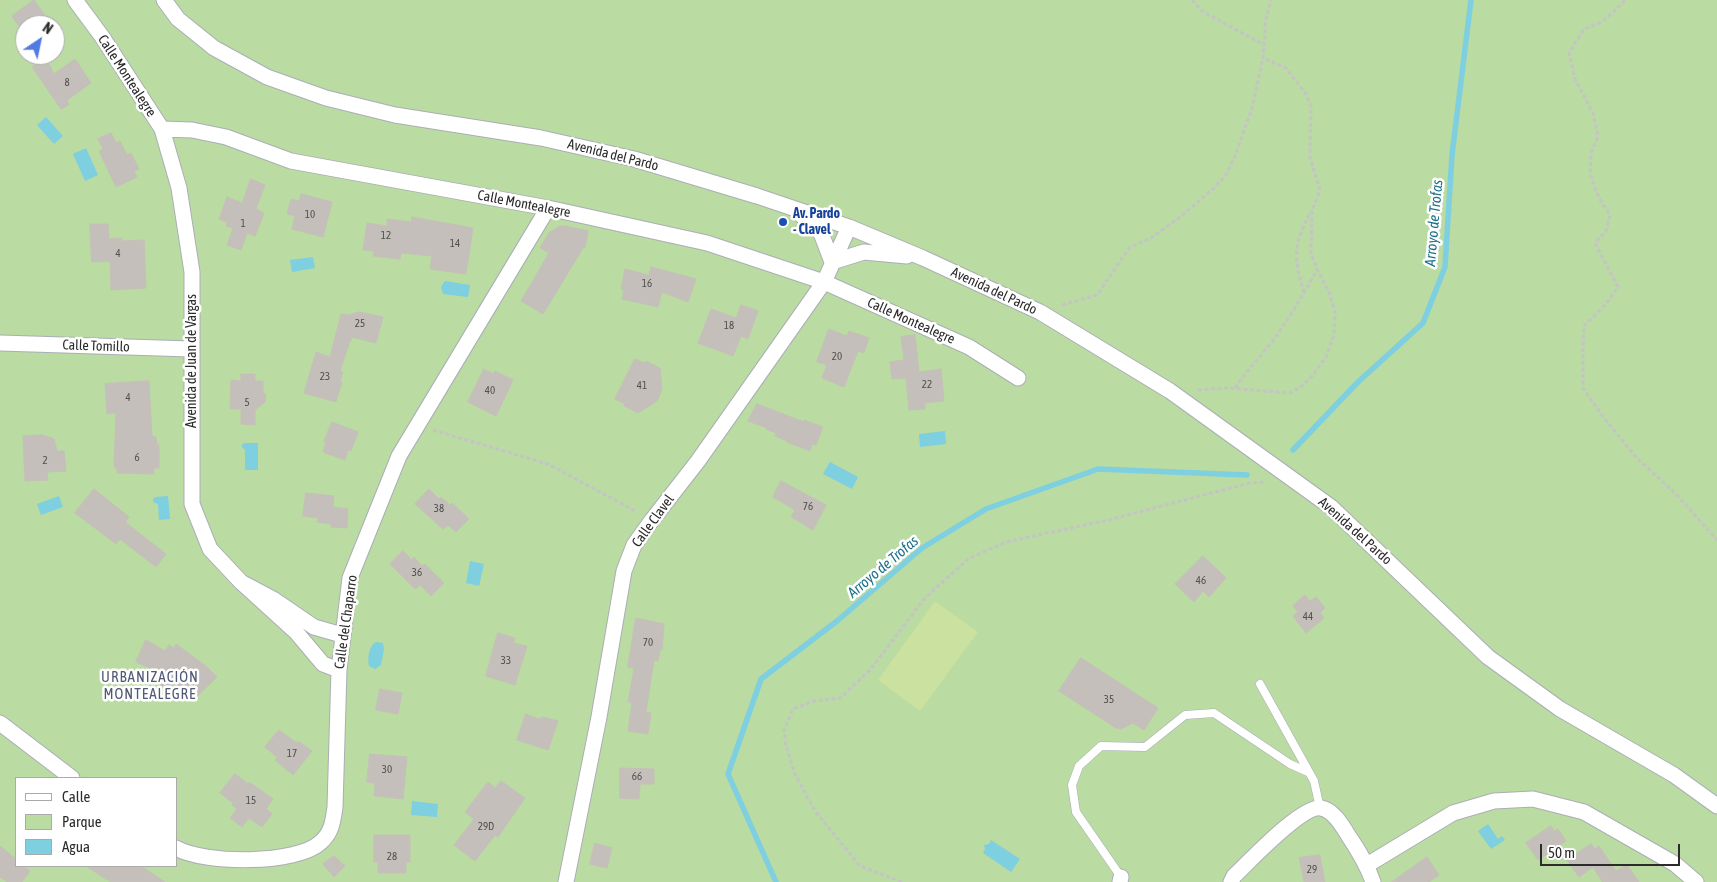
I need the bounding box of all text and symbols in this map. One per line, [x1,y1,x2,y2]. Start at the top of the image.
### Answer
north arrow [15,15,65,65]
text: N [40,19,56,37]
street label: Calle Montealegre [94,32,160,120]
house number: 8 [64,76,70,90]
street label: Avenida del Pardo [566,136,660,174]
water label: Arroyo de Trofas [1421,179,1447,267]
street label: Calle Montealegre [476,187,572,221]
place label: Av. Pardo - Clavel [793,206,840,238]
house number: 10 [305,208,315,222]
marker: Av. Pardo - Clavel [777,216,789,228]
house number: 1 [240,217,246,231]
house number: 12 [381,229,391,243]
house number: 14 [450,237,460,251]
house number: 4 [115,247,121,261]
street label: Avenida del Pardo [948,264,1040,318]
house number: 16 [642,277,652,291]
street label: Avenida de Juan de Vargas [184,294,200,428]
street label: Calle Montealegre [865,294,957,348]
house number: 25 [355,317,365,331]
house number: 18 [724,319,734,333]
street label: Calle Tomillo [62,336,130,356]
house number: 20 [832,350,842,364]
house number: 23 [320,370,330,384]
house number: 22 [922,378,932,392]
house number: 41 [637,379,647,393]
house number: 40 [485,384,495,398]
house number: 4 [125,391,131,405]
house number: 5 [244,396,250,410]
house number: 6 [134,451,140,465]
house number: 2 [42,454,48,468]
street label: Calle Clavel [628,492,678,550]
street label: Avenida del Pardo [1315,494,1395,568]
house number: 76 [803,500,813,514]
house number: 38 [434,502,444,516]
water label: Arroyo de Trofas [844,532,922,602]
house number: 36 [412,566,422,580]
street label: Calle del Chaparro [331,574,361,670]
house number: 46 [1196,574,1206,588]
house number: 44 [1303,610,1313,624]
house number: 70 [643,636,653,650]
house number: 33 [501,654,511,668]
district label: URBANIZACIÓN MONTEALEGRE [100,668,200,703]
house number: 35 [1104,693,1114,707]
house number: 17 [287,747,297,761]
house number: 30 [382,763,392,777]
house number: 66 [632,770,642,784]
legend [15,777,178,867]
text: Calle [62,788,90,805]
house number: 15 [246,794,256,808]
text: Parque [62,813,102,830]
house number: 29D [478,820,494,834]
scale bar [1542,834,1682,866]
text: Agua [62,838,90,855]
text: 50 m [1548,844,1575,861]
house number: 28 [387,850,397,864]
house number: 29 [1307,863,1317,877]

